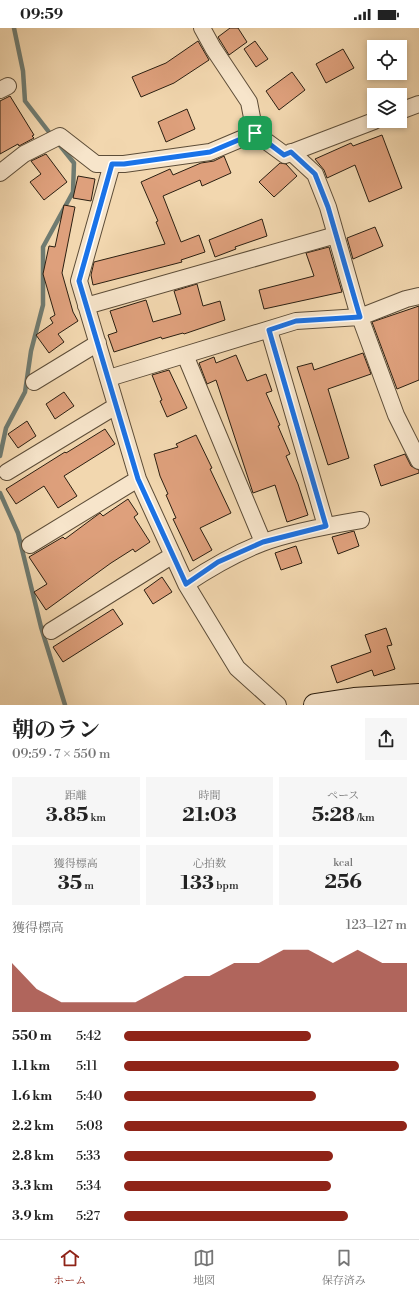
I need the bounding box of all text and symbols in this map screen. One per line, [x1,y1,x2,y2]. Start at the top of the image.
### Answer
text: 09:59 [20,5,63,24]
map controls [367,40,407,128]
button: locate [367,40,407,80]
button: layers [367,88,407,128]
pin [238,116,272,150]
icon: arrive [244,122,266,144]
text: 朝のラン [12,717,100,744]
button: share [365,718,407,760]
text: 09:59 · 7 × 550 m [12,746,110,762]
text: 距離 [65,789,87,803]
text: 時間 [198,789,220,803]
text: ペース [327,789,359,803]
text: 3.85 [46,803,88,828]
text: 21:03 [182,803,237,828]
text: 5:28 [312,803,355,828]
text: km [88,811,106,825]
text: /km [355,811,375,825]
text: kcal [333,856,353,870]
text: 獲得標高 [54,857,98,871]
text: 心拍数 [193,857,226,871]
text: 256 [324,870,362,895]
text: 35 [58,871,82,896]
text: 133 [180,871,214,896]
text: m [82,879,94,893]
text: bpm [214,879,239,893]
text: 123–127 m [346,917,407,933]
text: 獲得標高 [12,920,64,936]
text: 550 m [12,1028,51,1044]
text: 5:42 [76,1028,101,1044]
text: 1.1 km [12,1058,50,1074]
text: 5:11 [76,1058,98,1074]
text: 1.6 km [12,1088,52,1104]
text: 5:40 [76,1088,102,1104]
text: 2.2 km [12,1118,54,1134]
text: 5:08 [76,1118,103,1134]
text: 2.8 km [12,1148,54,1164]
text: 5:33 [76,1148,100,1164]
text: 3.3 km [12,1178,53,1194]
text: 5:34 [76,1178,101,1194]
text: 3.9 km [12,1208,54,1224]
text: 5:27 [76,1208,100,1224]
tab: ホーム [53,1247,86,1288]
tab: 地図 [193,1247,215,1288]
tab: 保存済み [322,1247,366,1288]

